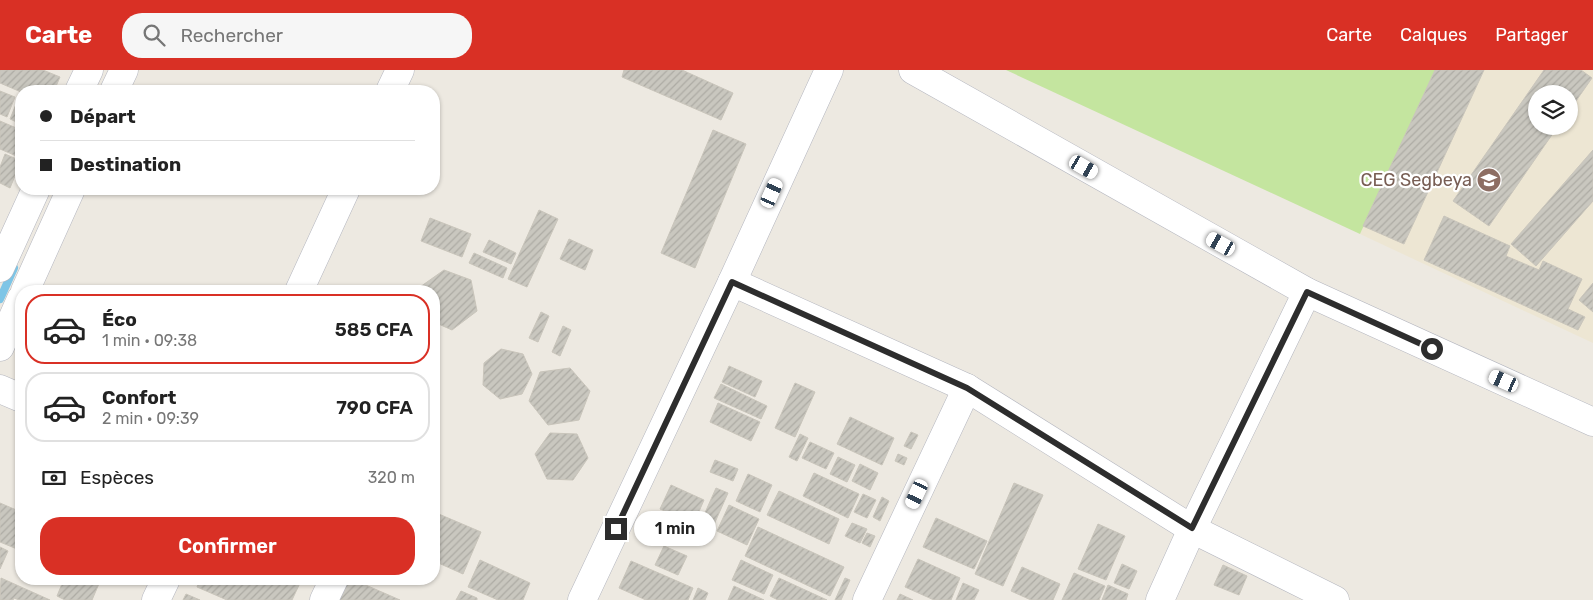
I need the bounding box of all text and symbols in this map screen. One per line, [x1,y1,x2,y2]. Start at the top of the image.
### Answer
search box [122,13,472,58]
text: Carte [25,21,92,49]
icon: search [140,21,168,49]
text: Rechercher [180,24,283,47]
text: Carte [1326,24,1372,46]
text: Calques [1400,24,1467,46]
text: Partager [1495,24,1568,46]
map controls [1528,85,1578,135]
button: layers [1528,85,1578,135]
text: Départ [70,105,136,128]
text: Destination [70,153,181,176]
car [1067,153,1100,181]
school or university icon: CEG Segbeya [1476,167,1502,193]
place label: CEG Segbeya [1361,169,1472,191]
car [759,176,784,210]
car [1204,230,1237,258]
icon: car [42,307,87,352]
text: Éco [102,308,137,331]
text: 585 CFA [335,318,413,341]
text: 1 min · 09:38 [102,331,197,350]
route start [1421,338,1443,360]
car [1487,368,1520,394]
icon: car [42,385,87,430]
text: Confort [102,386,176,409]
text: 790 CFA [336,396,413,419]
text: 2 min · 09:39 [102,409,199,428]
icon: cash [40,464,68,492]
text: Espèces [80,466,154,489]
text: 320 m [368,468,415,487]
car [903,477,930,511]
callout: 1 min [634,512,716,546]
button: Confirmer [40,517,415,575]
route end [605,518,627,540]
text: 1 min [655,519,695,538]

